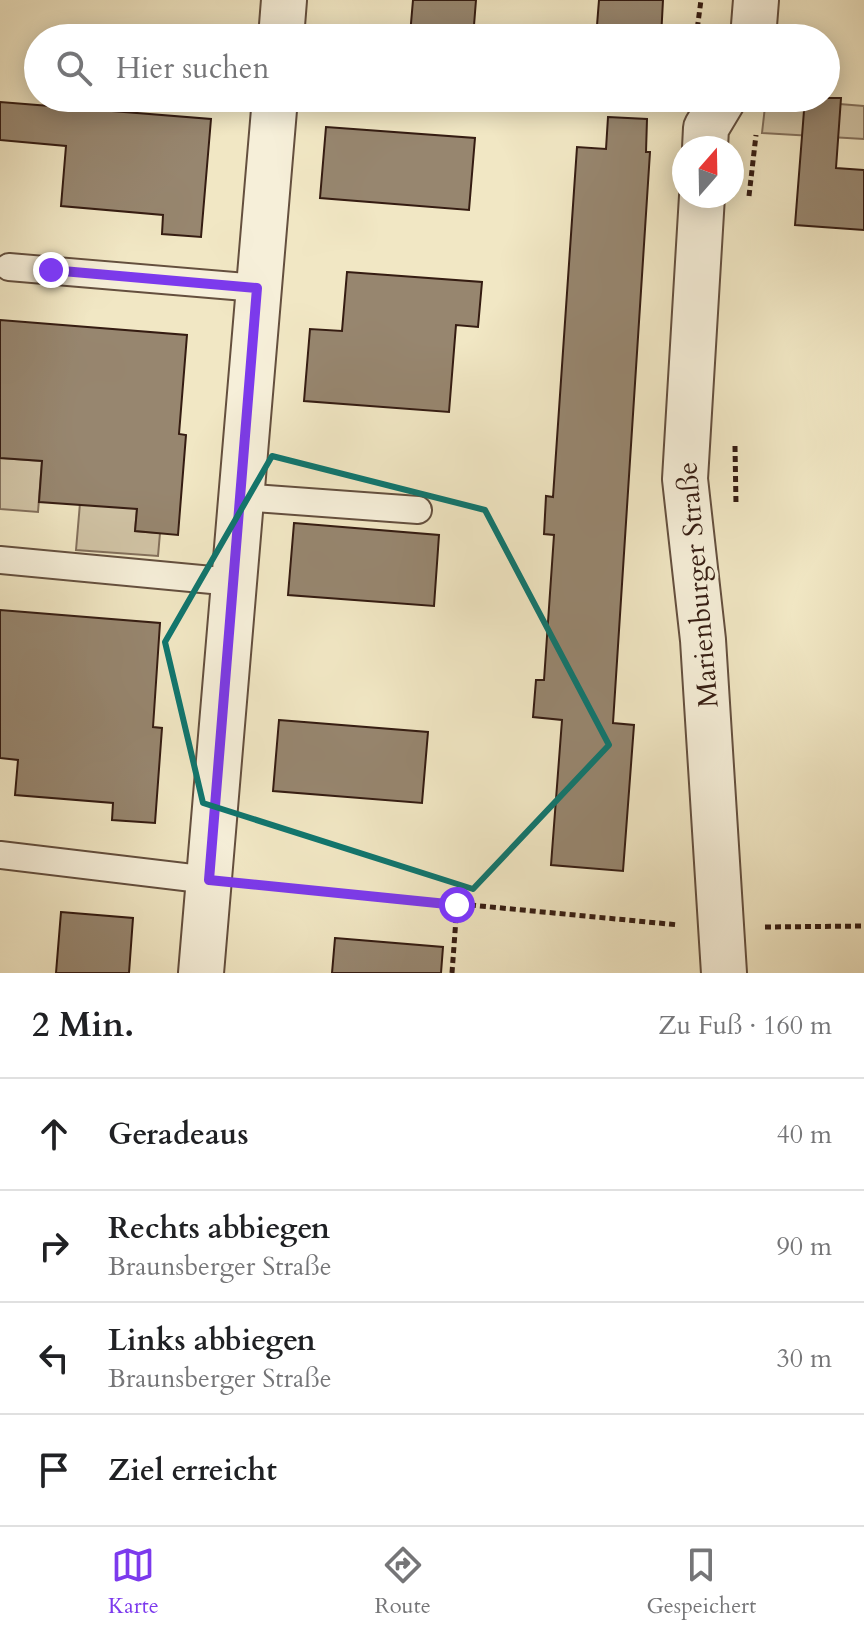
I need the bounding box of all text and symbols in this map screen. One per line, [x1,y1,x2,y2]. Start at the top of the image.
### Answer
search box [24,24,840,112]
icon: search [52,46,96,90]
text: Hier suchen [116,48,269,89]
north arrow [672,136,744,208]
route end [33,252,69,288]
street label: Marienburger Straße [668,461,728,709]
route start [439,887,475,923]
text: 2 Min. [32,1002,134,1048]
text: Zu Fuß · 160 m [658,1008,832,1043]
icon: ahead [32,1112,76,1156]
text: Geradeaus [108,1114,249,1155]
text: 40 m [776,1117,832,1152]
text: Rechts abbiegen [108,1208,330,1249]
icon: right [32,1224,76,1268]
text: 90 m [776,1229,832,1264]
text: Braunsberger Straße [108,1249,331,1284]
text: Links abbiegen [108,1320,316,1361]
icon: left [32,1336,76,1380]
text: 30 m [776,1341,832,1376]
text: Braunsberger Straße [108,1361,331,1396]
icon: arrive [32,1448,76,1492]
text: Ziel erreicht [108,1450,277,1491]
tab: Karte [108,1543,159,1621]
tab: Route [374,1543,431,1621]
tab: Gespeichert [646,1543,756,1621]

